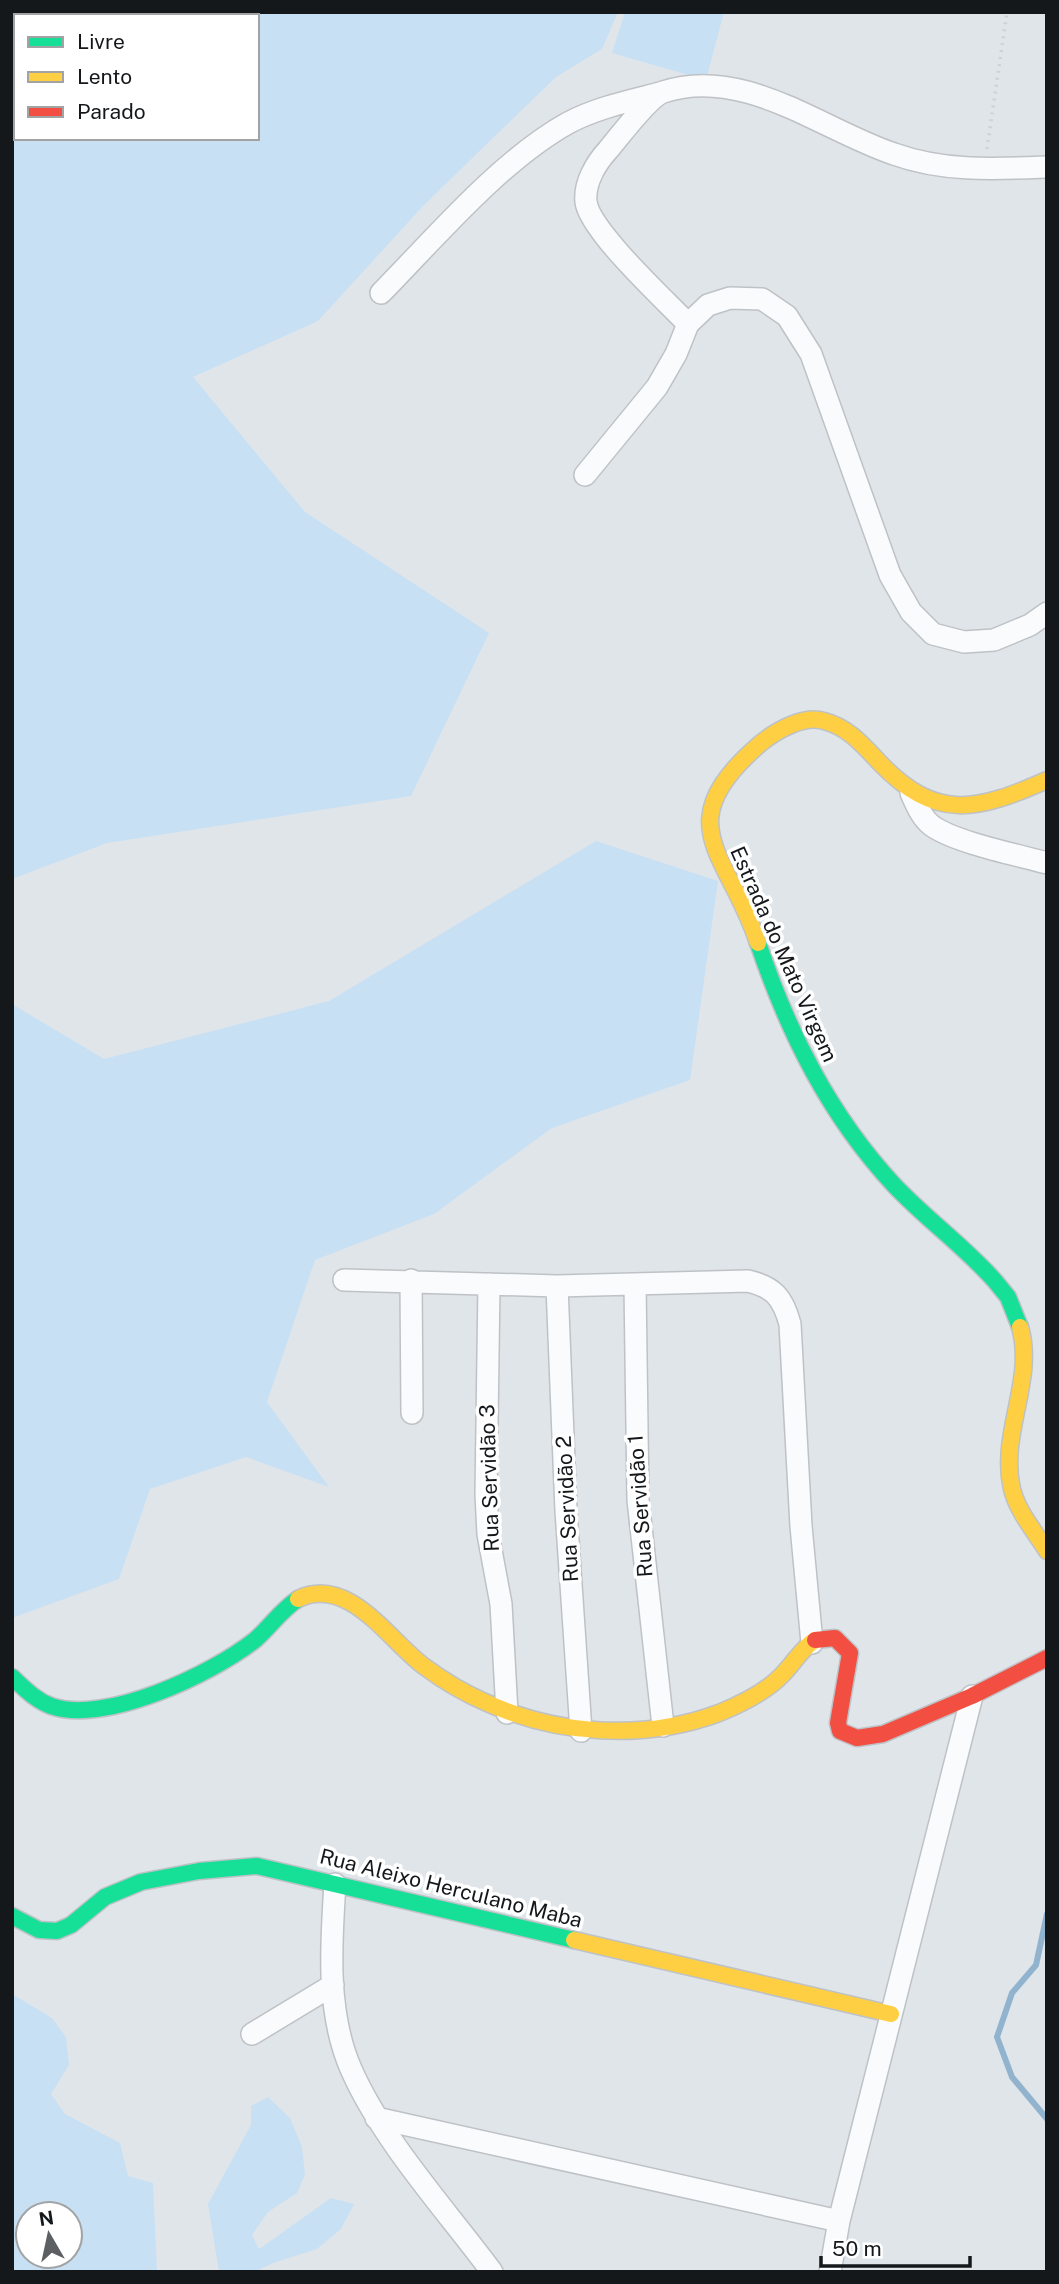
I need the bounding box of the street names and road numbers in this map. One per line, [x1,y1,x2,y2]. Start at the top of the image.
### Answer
street label: Estrada do Mato Virgem [725,842,843,1066]
street label: Rua Servidão 3 [474,1404,504,1552]
street label: Rua Servidão 1 [623,1434,657,1578]
street label: Rua Servidão 2 [551,1435,583,1583]
street label: Rua Aleixo Herculano Maba [317,1843,585,1933]

